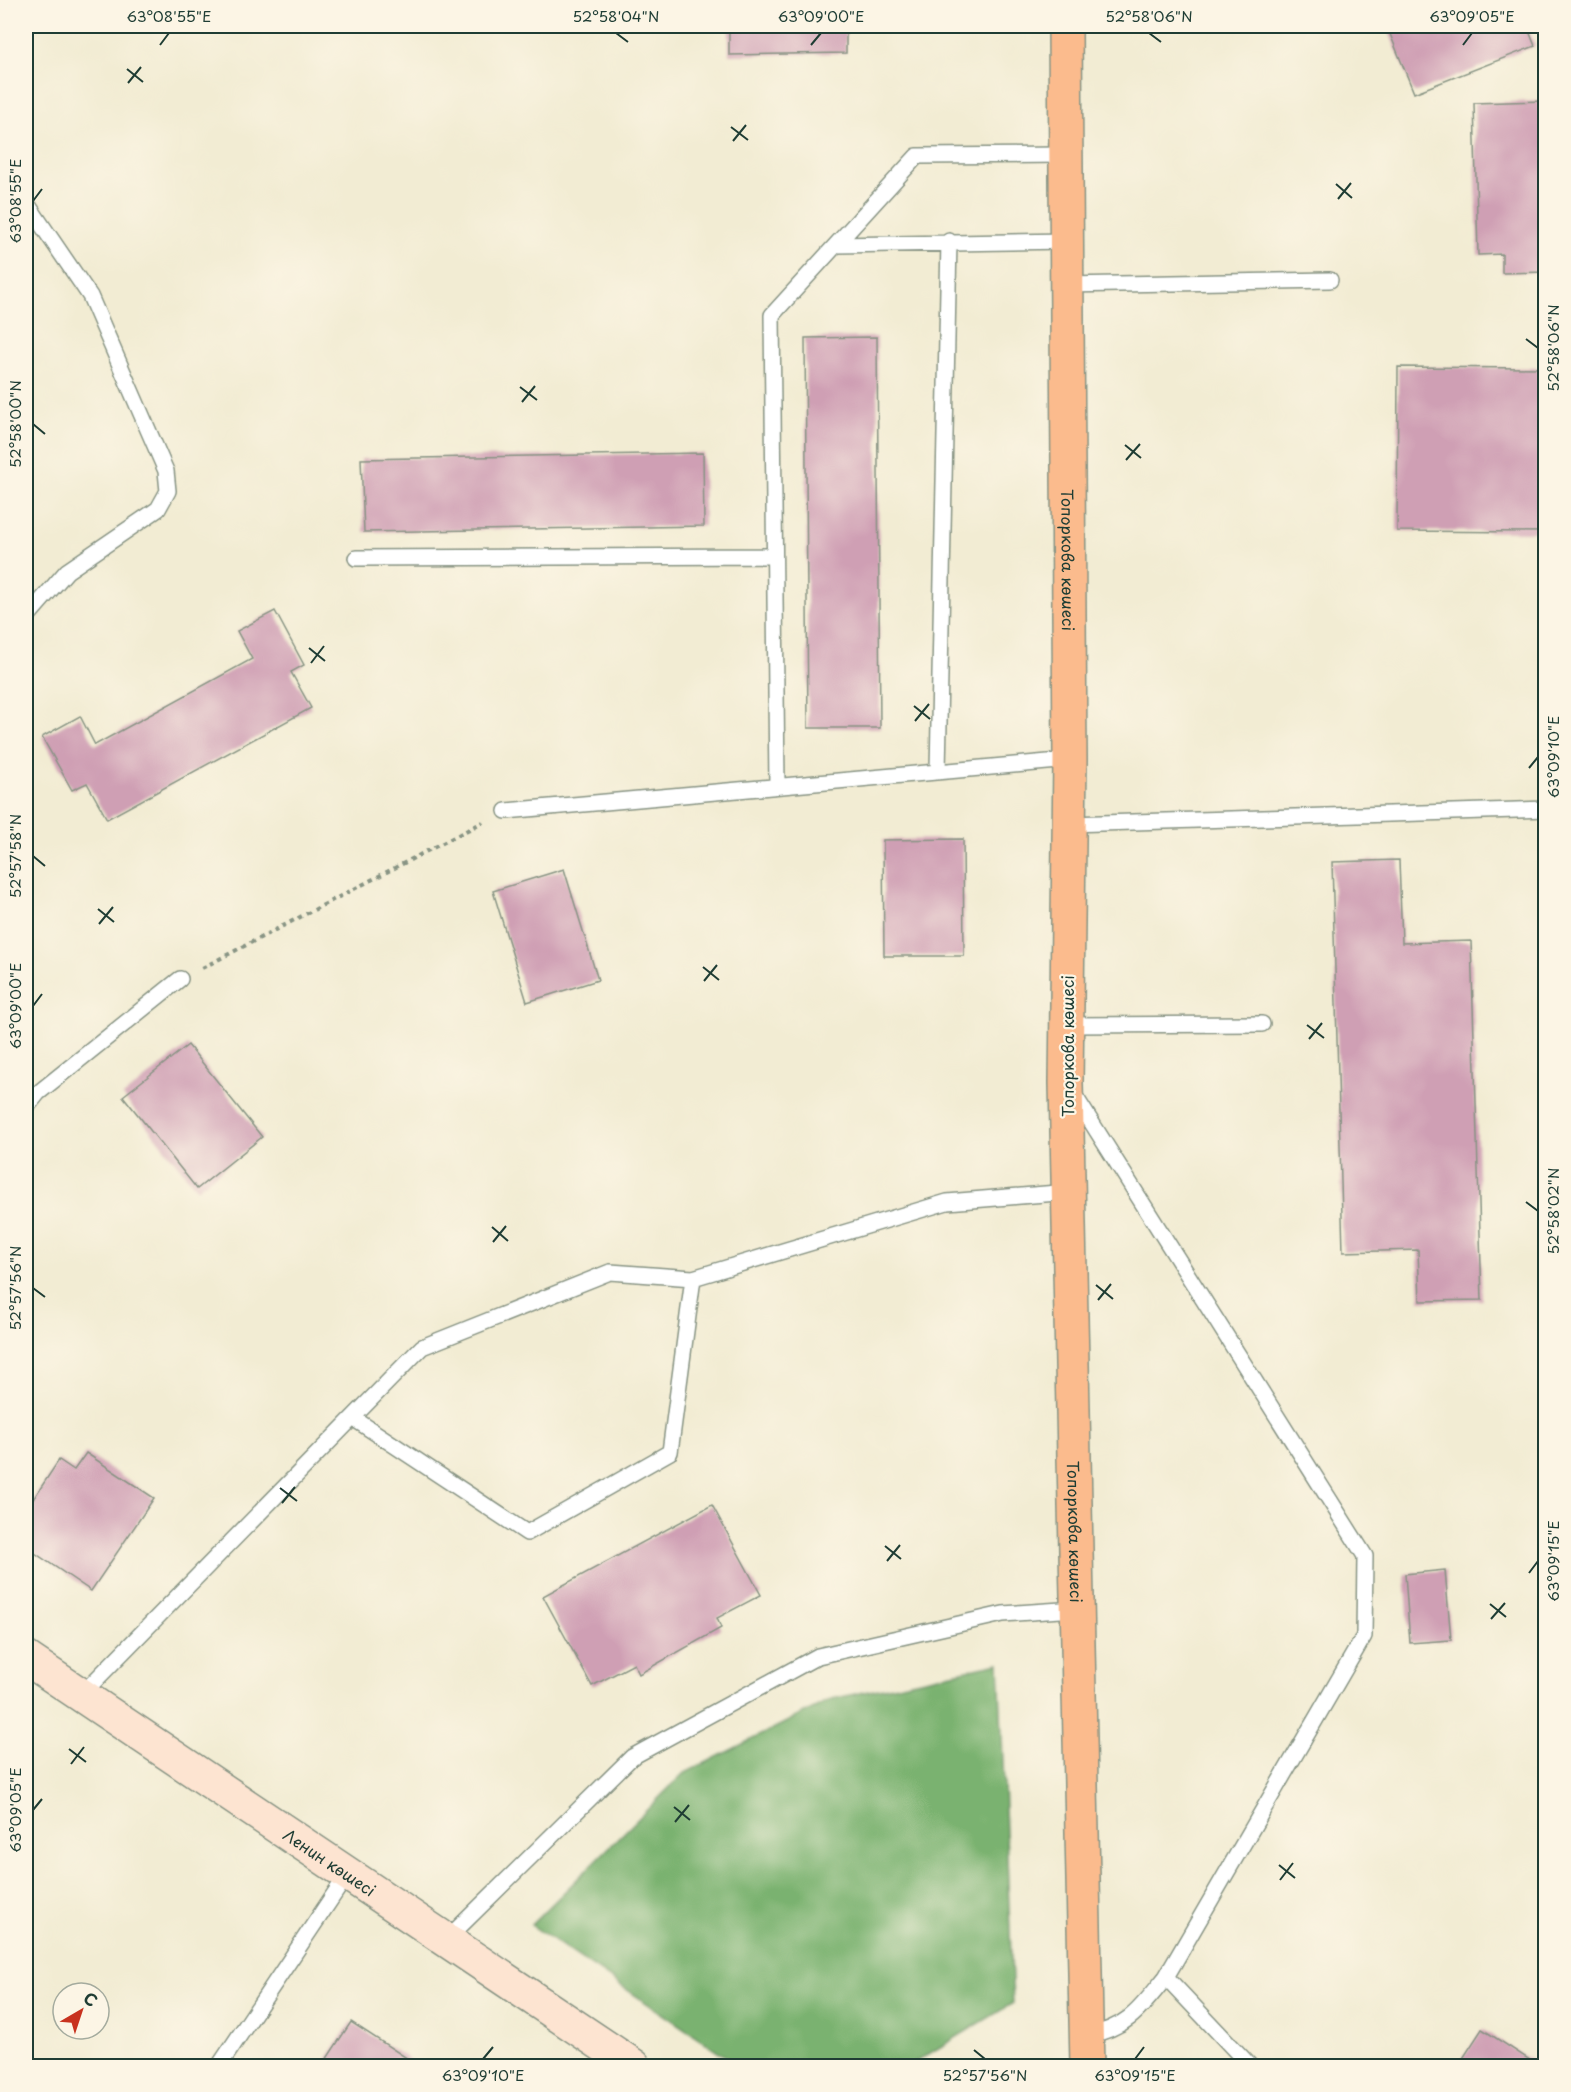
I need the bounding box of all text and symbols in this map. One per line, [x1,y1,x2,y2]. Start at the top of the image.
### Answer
text: 63°08'55"E [127,4,211,27]
text: 52°58'04"N [573,4,659,27]
text: 63°09'00"E [778,4,864,27]
text: 52°58'06"N [1105,4,1193,27]
text: 63°09'05"E [1429,4,1515,27]
text: 63°08'55"E [3,159,26,243]
text: 52°58'06"N [1541,304,1564,392]
text: 52°58'00"N [3,380,26,468]
street label: Топоркова көшесі [1056,489,1081,631]
text: 63°09'10"E [1541,716,1564,798]
text: 52°57'58"N [3,814,26,898]
text: 63°09'00"E [3,963,26,1049]
street label: Топоркова көшесі [1055,975,1079,1117]
text: 52°58'02"N [1541,1167,1564,1255]
text: 52°57'56"N [3,1245,26,1331]
street label: Топоркова көшесі [1062,1461,1089,1603]
text: 63°09'15"E [1541,1520,1564,1602]
text: 63°09'05"E [3,1767,26,1853]
street label: Ленин көшесі [279,1822,381,1902]
north arrow [51,1981,111,2041]
text: С [79,1985,103,2012]
text: 63°09'10"E [442,2063,524,2086]
text: 52°57'56"N [942,2063,1028,2086]
text: 63°09'15"E [1094,2063,1176,2086]

